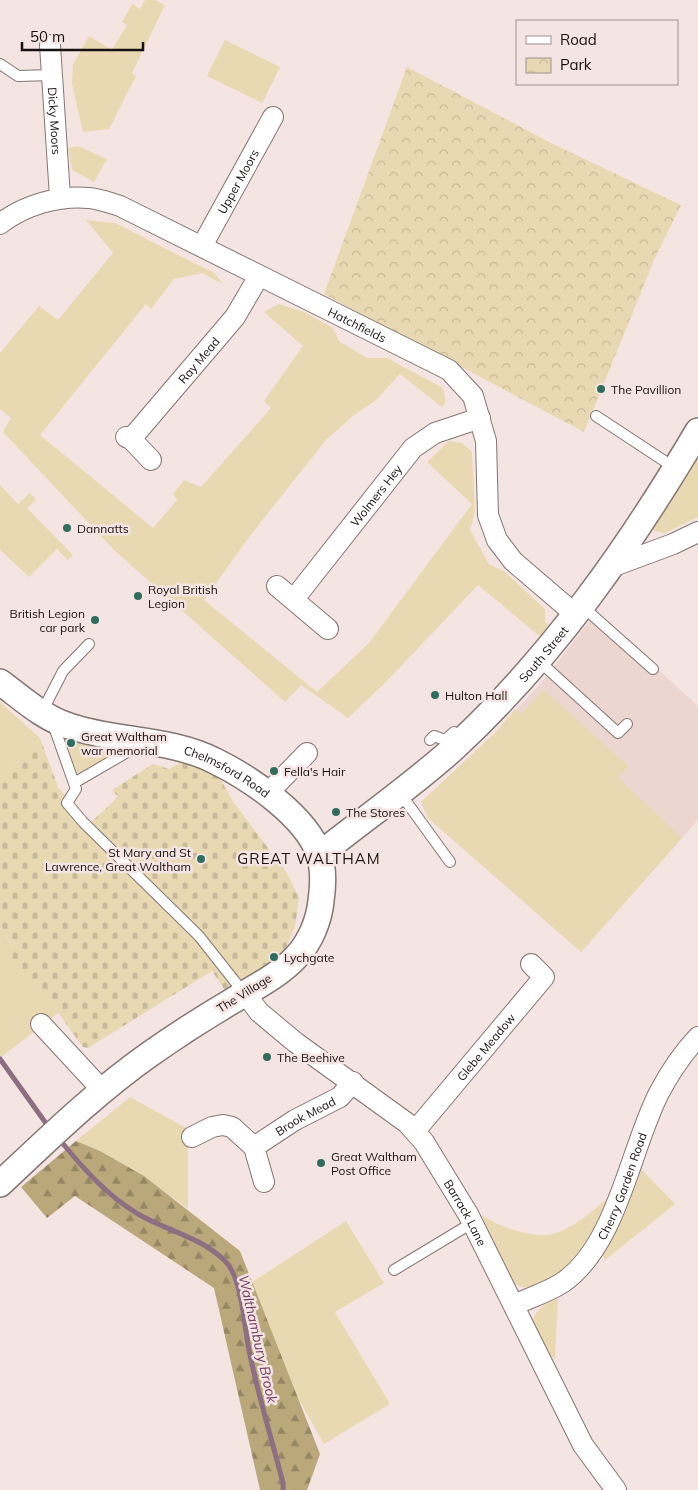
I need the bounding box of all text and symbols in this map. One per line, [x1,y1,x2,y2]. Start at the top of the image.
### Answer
scale bar [22,20,144,52]
legend [516,20,678,85]
text: 50 m [30,27,65,46]
text: Road [560,30,597,49]
text: Park [560,55,592,74]
street label: Dicky Moors [45,87,65,155]
street label: Upper Moors [214,146,262,216]
street label: Hatchfields [326,304,389,345]
street label: Ray Mead [175,334,222,386]
place label: The Pavillion [611,382,681,397]
marker: The Pavillion [595,383,607,395]
street label: Wolmers Hey [347,461,405,529]
place label: Dannatts [77,521,129,536]
marker: Dannatts [61,522,73,534]
place label: Royal British Legion [148,582,218,611]
marker: Royal British Legion [132,590,144,602]
place label: British Legion car park [9,606,86,635]
marker: British Legion car park [89,614,101,626]
street label: South Street [515,623,571,685]
place label: Hulton Hall [445,688,507,703]
marker: Hulton Hall [429,689,441,701]
place label: Great Waltham war memorial [81,729,167,758]
marker: Great Waltham war memorial [65,737,77,749]
street label: Chelmsford Road [182,742,273,800]
place label: Fella's Hair [284,764,346,779]
marker: Fella's Hair [268,765,280,777]
place label: The Stores [346,805,405,820]
marker: The Stores [330,806,342,818]
place label: St Mary and St Lawrence, Great Waltham [45,845,191,874]
district label: GREAT WALTHAM [237,849,381,868]
marker: St Mary and St Lawrence, Great Waltham [195,853,207,865]
place label: Lychgate [284,950,334,965]
marker: Lychgate [268,951,280,963]
street label: The Village [214,970,274,1016]
street label: Glebe Meadow [453,1009,519,1083]
place label: The Beehive [277,1050,345,1065]
marker: The Beehive [261,1051,273,1063]
street label: Brook Mead [272,1093,338,1139]
street label: Cherry Garden Road [594,1130,649,1242]
place label: Great Waltham Post Office [331,1149,417,1178]
marker: Great Waltham Post Office [315,1157,327,1169]
street label: Barrack Lane [441,1176,490,1248]
water label: Walthambury Brook [234,1273,282,1406]

